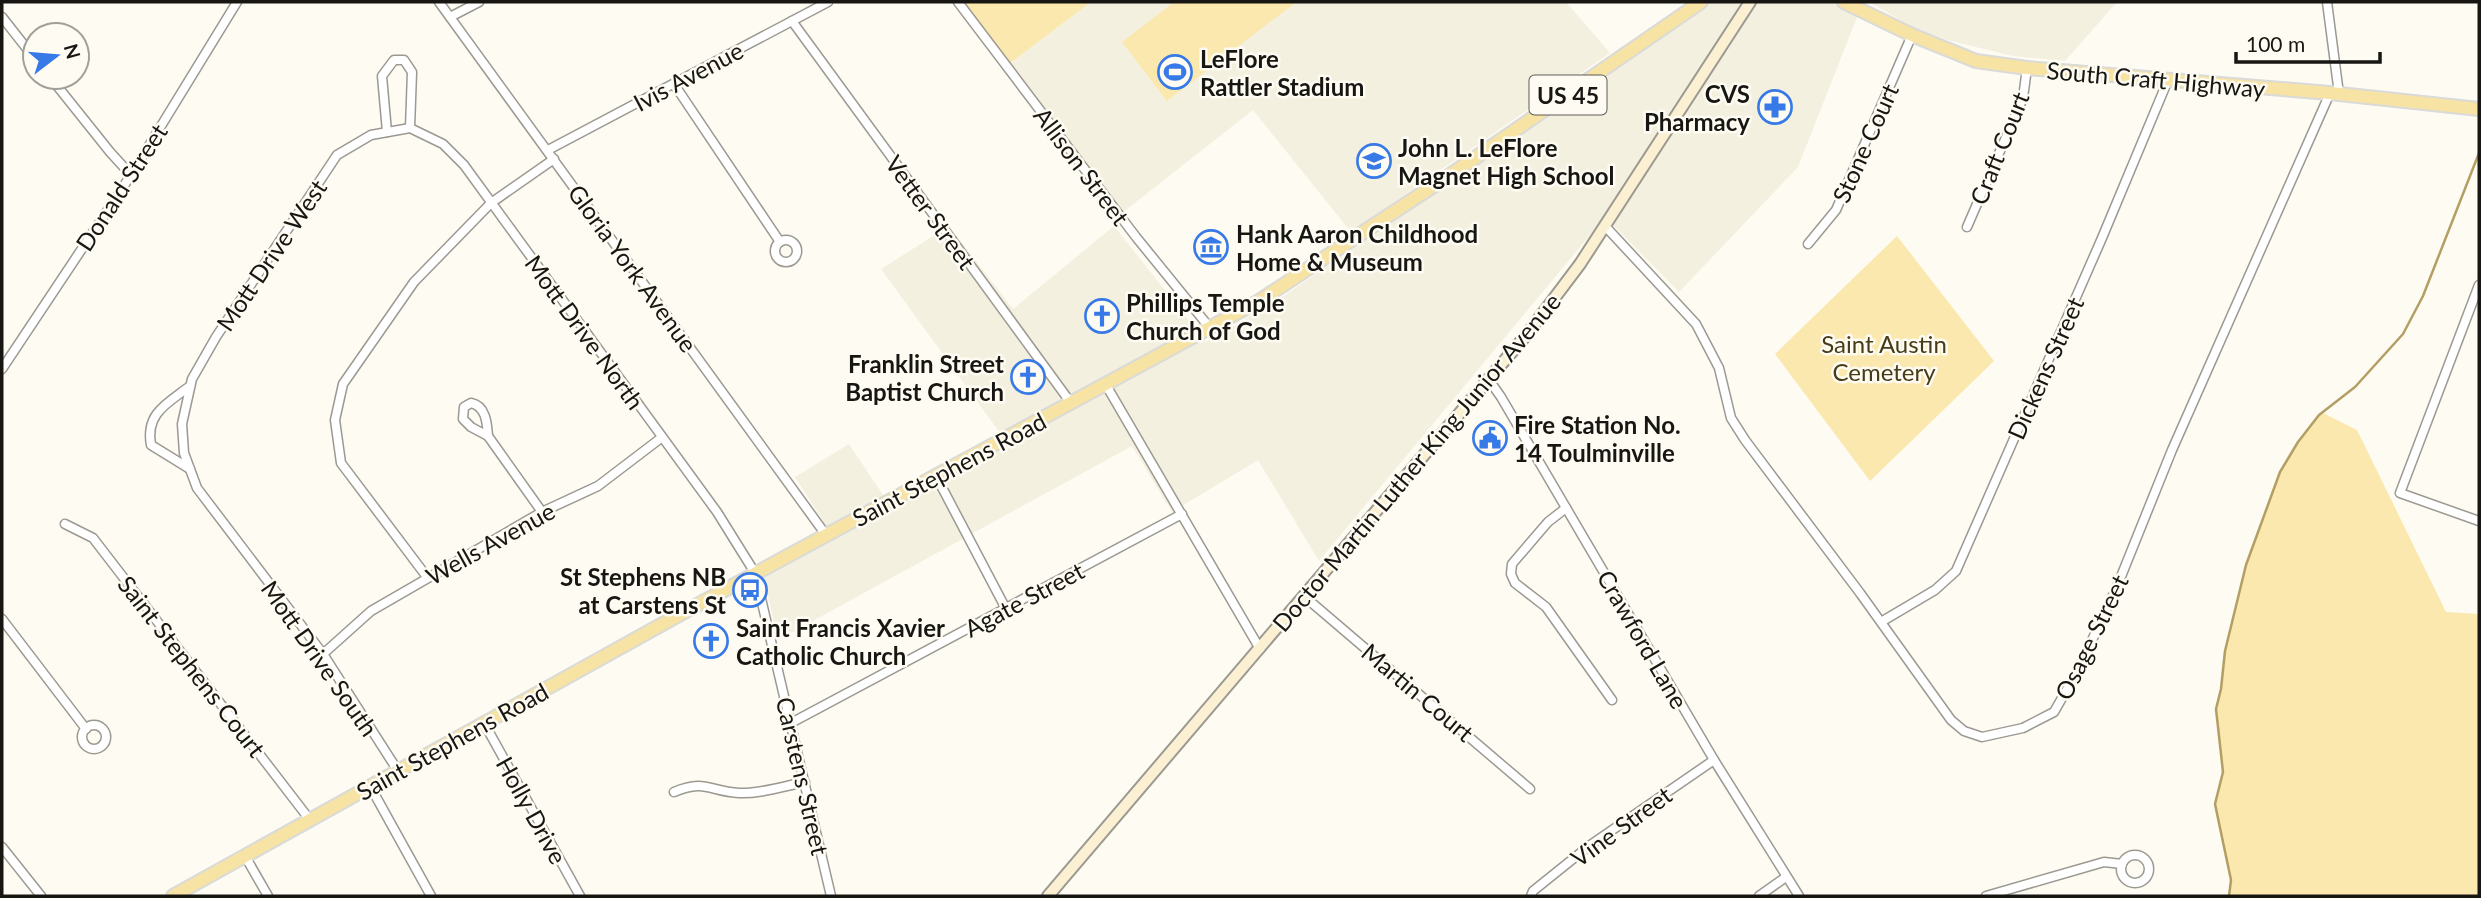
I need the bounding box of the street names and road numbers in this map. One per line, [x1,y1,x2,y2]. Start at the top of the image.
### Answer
street label: Ivis Avenue [628,35,748,117]
street label: South Craft Highway [2045,55,2267,103]
road number: US 45 [1530,76,1606,114]
street label: Stone Court [1826,79,1904,207]
street label: Craft Court [1963,87,2035,209]
street label: Allison Street [1028,101,1136,231]
street label: Donald Street [69,118,173,256]
street label: Vetter Street [880,149,982,275]
street label: Mott Drive West [210,174,332,336]
street label: Gloria York Avenue [562,179,704,357]
street label: Mott Drive North [519,249,651,415]
street label: Doctor Martin Luther King Junior Avenue [1266,287,1566,637]
street label: Dickens Street [2001,292,2089,444]
street label: Saint Stephens Road [847,406,1051,532]
street label: Wells Avenue [421,496,559,590]
street label: Agate Street [959,555,1089,643]
street label: Crawford Lane [1592,565,1694,713]
street label: Osage Street [2048,569,2134,704]
street label: Saint Stephens Court [112,570,272,763]
street label: Mott Drive South [256,575,384,741]
street label: Martin Court [1356,637,1480,747]
street label: Saint Stephens Road [351,676,553,806]
street label: Carstens Street [771,694,835,858]
street label: Holly Drive [491,751,573,869]
street label: Vine Street [1565,780,1677,872]

